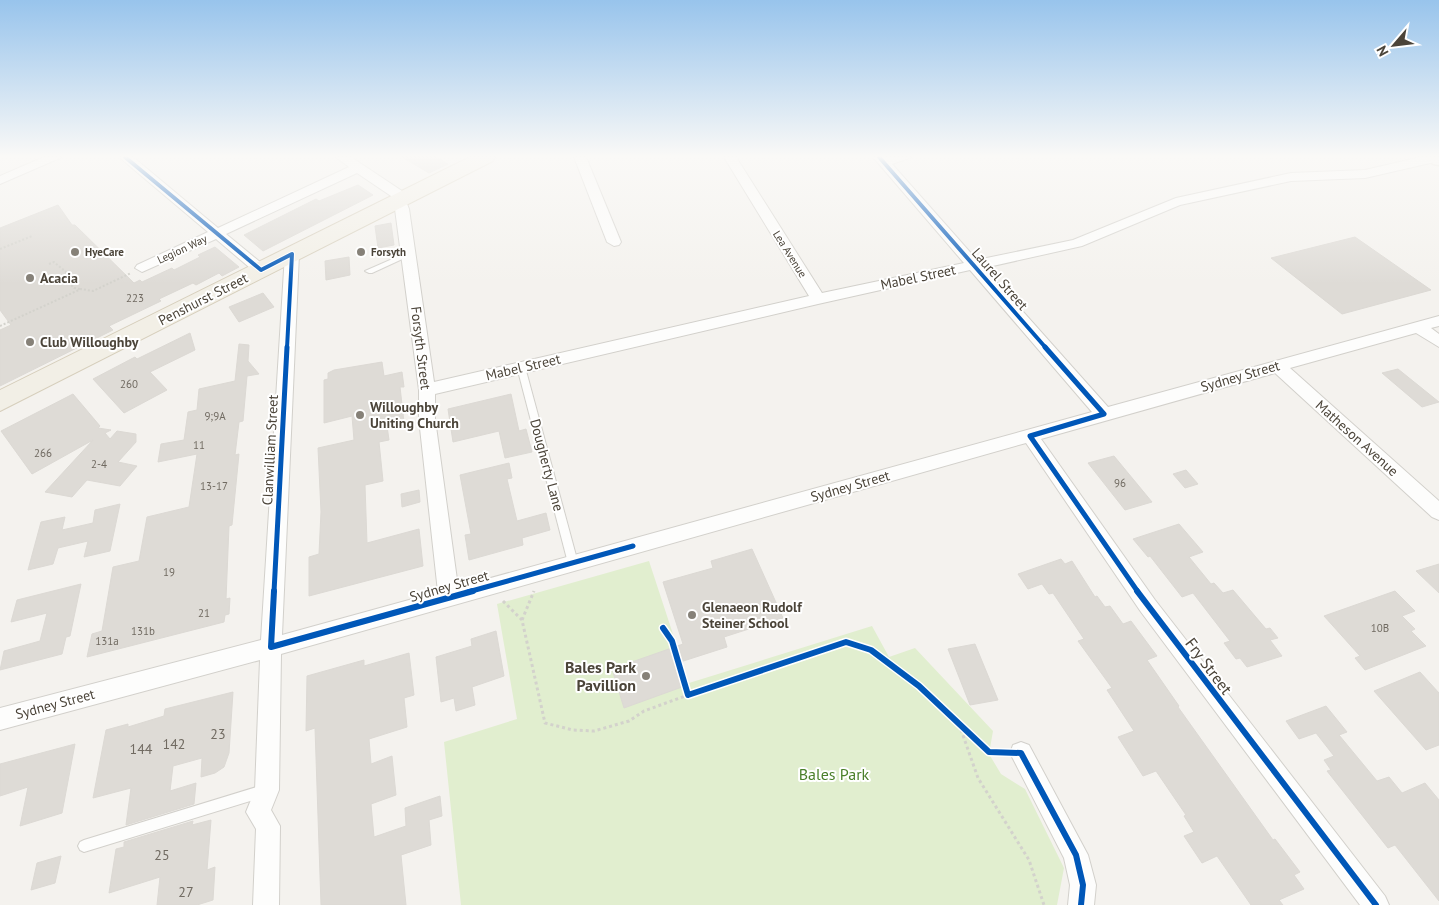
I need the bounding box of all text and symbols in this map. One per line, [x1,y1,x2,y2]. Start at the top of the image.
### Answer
north arrow [1369,20,1419,70]
text: N [1372,43,1393,59]
street label: Lea Avenue [770,228,810,281]
street label: Legion Way [155,231,210,267]
street label: Laurel Street [968,244,1032,314]
place label: HyeCare [85,245,124,259]
place label: Forsyth [371,245,406,259]
marker: HyeCare [69,246,81,258]
marker: Forsyth [355,246,367,258]
street label: Mabel Street [879,260,957,294]
place label: Acacia [40,269,78,287]
street label: Penshurst Street [155,269,251,329]
marker: Acacia [24,272,36,284]
house number: 223 [126,291,144,305]
street label: Forsyth Street [407,305,435,391]
place label: Club Willoughby [40,333,139,351]
marker: Club Willoughby [24,336,36,348]
street label: Mabel Street [484,350,562,384]
street label: Sydney Street [1198,356,1282,396]
house number: 260 [120,377,138,391]
street label: Clanwilliam Street [258,394,282,506]
street label: Matheson Avenue [1312,396,1402,480]
place label: Willoughby Uniting Church [370,398,459,432]
house number: 9;9A [204,409,226,423]
marker: Willoughby Uniting Church [354,409,366,421]
street label: Dougherty Lane [526,417,568,513]
house number: 11 [193,438,205,452]
house number: 266 [34,446,52,460]
house number: 2-4 [91,457,107,471]
street label: Sydney Street [808,466,892,506]
house number: 96 [1114,476,1126,490]
house number: 13-17 [200,479,228,493]
house number: 19 [163,565,175,579]
street label: Sydney Street [407,566,491,606]
place label: Glenaeon Rudolf Steiner School [702,598,803,632]
house number: 21 [198,606,210,620]
marker: Glenaeon Rudolf Steiner School [686,609,698,621]
house number: 10B [1371,621,1389,635]
house number: 131b [131,624,155,638]
house number: 131a [95,634,119,648]
street label: Fry Street [1181,634,1237,699]
place label: Bales Park Pavillion [565,657,636,695]
marker: Bales Park Pavillion [640,670,652,682]
street label: Sydney Street [13,685,97,723]
house number: 23 [210,725,226,743]
house number: 142 [163,735,185,753]
house number: 144 [130,740,153,758]
park label: Bales Park [799,764,870,784]
house number: 25 [154,846,170,864]
house number: 27 [178,883,194,901]

